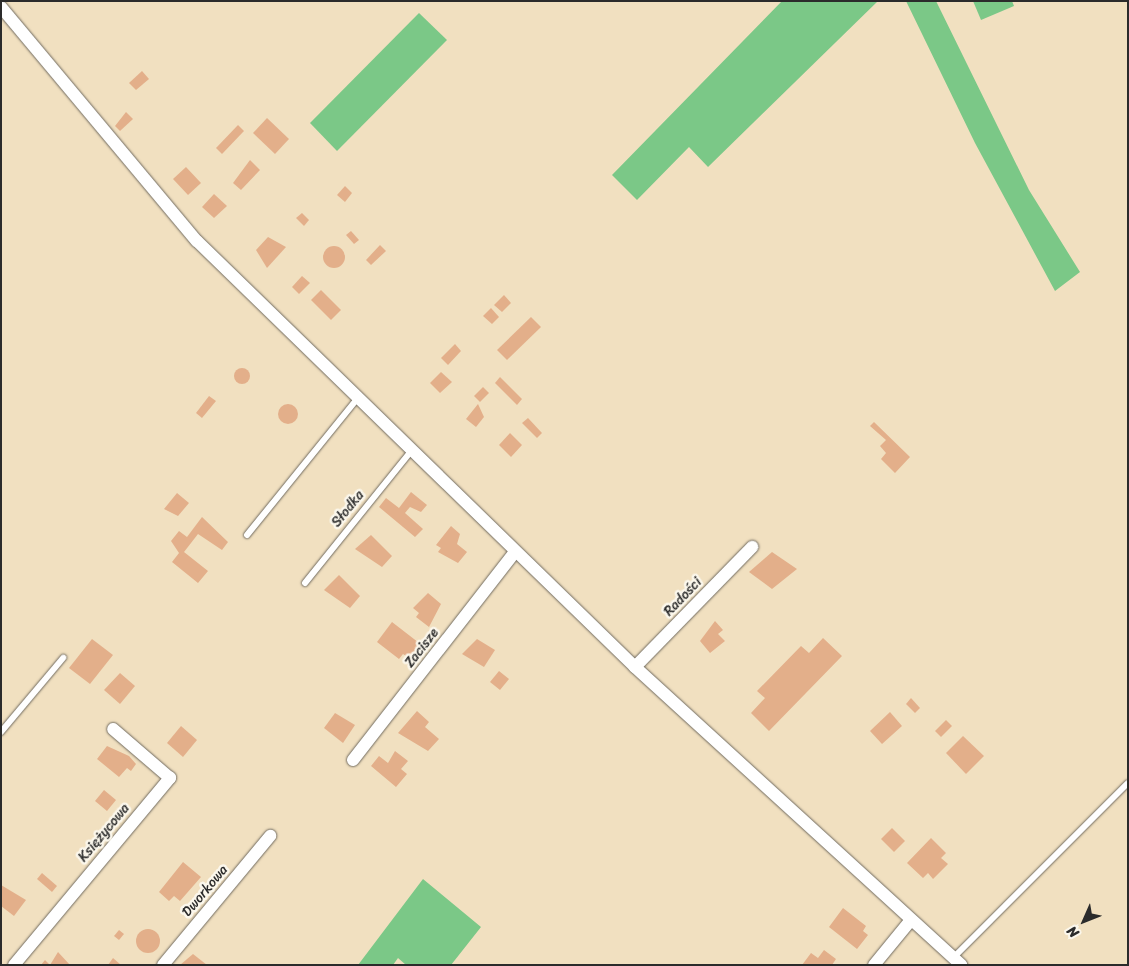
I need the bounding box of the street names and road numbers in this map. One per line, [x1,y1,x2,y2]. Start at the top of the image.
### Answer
street label: Słodka [328,487,368,531]
street label: Radości [661,574,705,620]
street label: Zacisze [401,625,443,671]
street label: Księżycowa [75,801,133,865]
street label: Dworkowa [179,862,231,920]

